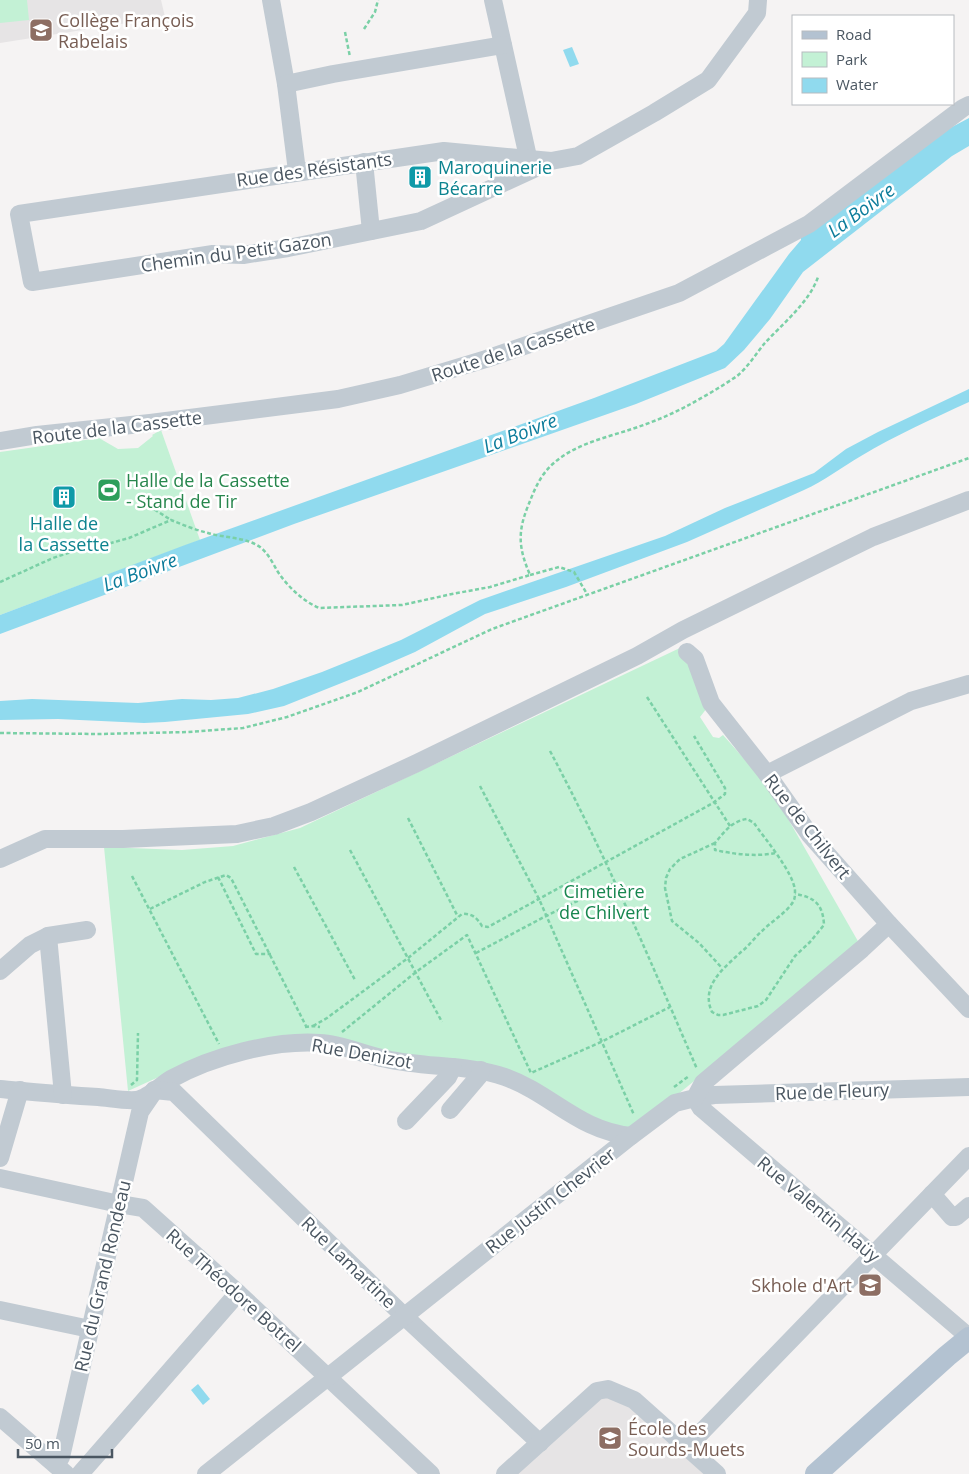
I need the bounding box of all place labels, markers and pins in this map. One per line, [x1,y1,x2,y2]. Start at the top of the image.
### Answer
place label: Collège François Rabelais [58,8,194,53]
school or university icon: Collège François Rabelais [28,17,54,43]
place label: Maroquinerie Bécarre [438,155,552,200]
building icon: Maroquinerie Bécarre [407,164,433,190]
place label: Halle de la Cassette - Stand de Tir [126,468,290,513]
sports icon: Halle de la Cassette - Stand de Tir [96,477,122,503]
building icon: Halle de la Cassette [51,484,77,510]
place label: Halle de la Cassette [19,511,109,556]
school or university icon: Skhole d'Art [857,1272,883,1298]
place label: Skhole d'Art [751,1273,852,1297]
place label: École des Sourds-Muets [628,1416,745,1461]
school or university icon: École des Sourds-Muets [597,1425,623,1451]

